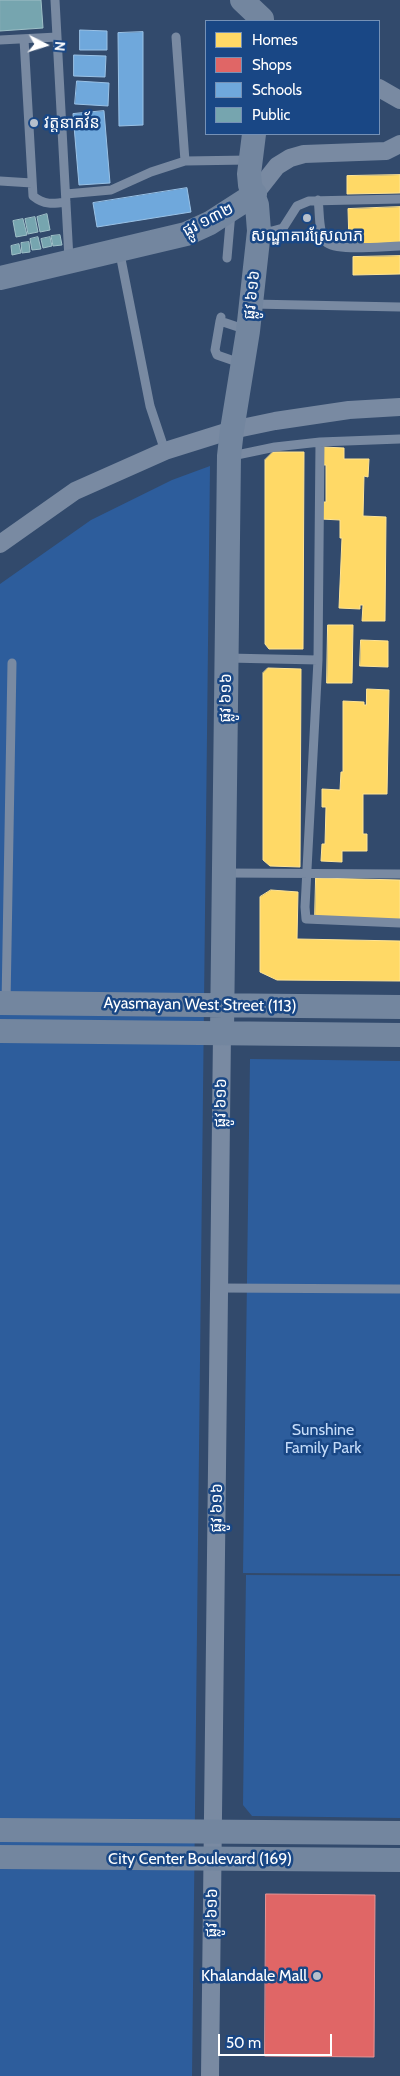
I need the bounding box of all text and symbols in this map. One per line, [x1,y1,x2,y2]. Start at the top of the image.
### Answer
north arrow [20,20,70,70]
legend [205,20,380,135]
text: Homes [252,31,298,49]
text: N [51,41,69,52]
text: Shops [252,56,292,74]
text: Schools [252,81,302,99]
text: Public [252,106,290,124]
place label: វត្តនាគវ័ន [44,113,100,133]
marker: វត្តនាគវ័ន [28,117,40,129]
street label: ផ្លូវ ១៣២ [179,199,237,241]
marker: សណ្ឋាគារស្រែលាភ [301,212,313,224]
place label: សណ្ឋាគារស្រែលាភ [251,226,363,246]
street label: ផ្លូវ ៦១៦ [240,269,264,321]
street label: ផ្លូវ ៦១៦ [216,673,236,723]
street label: Ayasmayan West Street (113) [103,994,297,1016]
street label: ផ្លូវ ៦១៦ [211,1078,231,1128]
park label: Sunshine Family Park [285,1420,361,1458]
street label: ផ្លូវ ៦១៦ [207,1483,227,1533]
street label: City Center Boulevard (169) [108,1849,292,1869]
street label: ផ្លូវ ៦១៦ [202,1888,222,1938]
place label: Khalandale Mall [201,1966,307,1986]
marker: Khalandale Mall [311,1970,323,1982]
scale bar [220,2024,334,2056]
text: 50 m [226,2034,261,2052]

